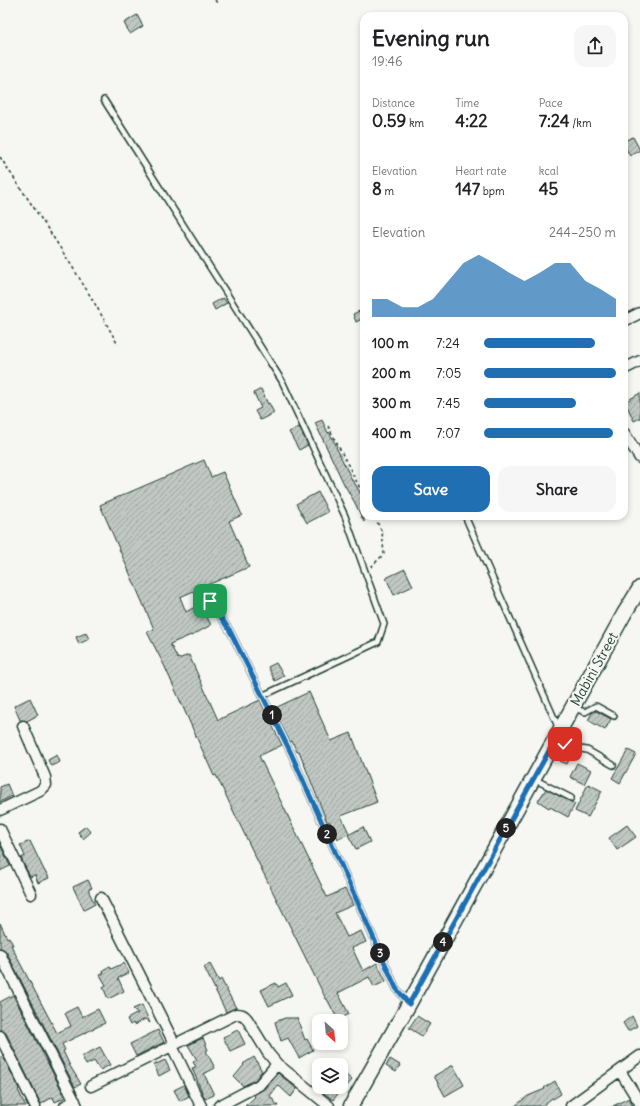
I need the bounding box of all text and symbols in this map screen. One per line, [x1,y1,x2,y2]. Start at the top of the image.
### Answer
text: Evening run [372,24,490,52]
button: share [574,25,616,67]
text: 19:46 [372,53,403,70]
text: Distance [372,96,415,110]
text: Time [455,96,479,110]
text: Pace [539,96,563,110]
text: 0.59 [372,110,406,132]
text: 4:22 [455,110,488,132]
text: 7:24 [539,110,570,132]
text: km [406,116,424,130]
text: /km [570,116,592,130]
text: Elevation [372,164,417,178]
text: Heart rate [455,164,506,178]
text: kcal [539,164,558,178]
text: 8 [372,178,382,200]
text: 147 [455,178,480,200]
text: 45 [539,178,558,200]
text: m [382,184,394,198]
text: bpm [480,184,505,198]
text: Elevation [372,224,425,241]
text: 244–250 m [549,224,616,241]
text: 100 m [372,335,409,352]
text: 7:24 [436,335,460,352]
text: 200 m [372,365,411,382]
text: 7:05 [436,365,461,382]
text: 300 m [372,395,411,412]
text: 7:45 [436,395,460,412]
text: 400 m [372,425,411,442]
text: 7:07 [436,425,460,442]
button: Save [372,466,490,512]
button: Share [498,466,616,512]
pin [193,584,227,618]
icon: arrive [199,590,221,612]
street label: Mabini Street [566,629,622,709]
pin: 1 [262,705,282,725]
text: 1 [270,708,274,722]
pin [548,727,582,761]
icon: check [554,733,576,755]
pin: 5 [496,818,516,838]
text: 5 [503,821,509,835]
pin: 2 [317,824,337,844]
text: 2 [324,827,330,841]
pin: 4 [433,932,453,952]
text: 4 [440,935,446,949]
pin: 3 [370,943,390,963]
text: 3 [377,946,383,960]
north arrow [312,1014,348,1050]
map controls [312,1014,348,1094]
button: layers [312,1058,348,1094]

